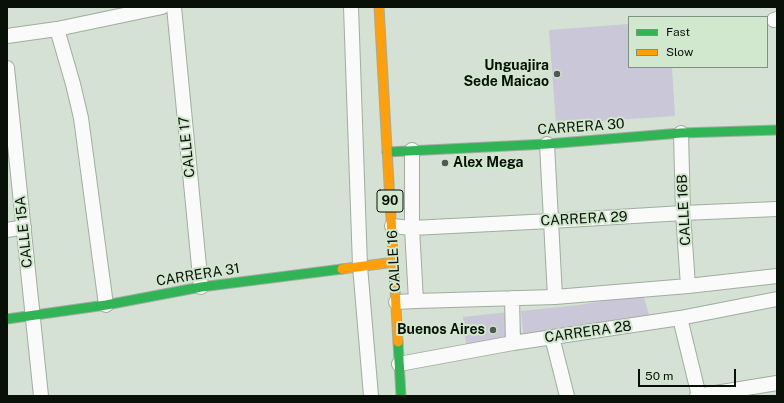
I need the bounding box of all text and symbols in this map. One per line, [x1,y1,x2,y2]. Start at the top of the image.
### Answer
legend [628,16,768,68]
text: Fast [666,25,690,39]
text: Slow [666,45,693,59]
place label: Unguajira Sede Maicao [463,58,549,90]
marker: Unguajira Sede Maicao [552,69,562,79]
street label: CALLE 17 [175,115,199,179]
street label: CARRERA 30 [537,116,625,138]
place label: Alex Mega [453,155,523,171]
marker: Alex Mega [440,158,450,168]
street label: CALLE 16B [674,174,694,246]
road number: 90 [377,190,403,212]
street label: CALLE 15A [12,195,36,269]
street label: CARRERA 29 [540,208,628,230]
street label: CALLE 16 [384,230,404,292]
street label: CARRERA 31 [155,260,241,290]
street label: CARRERA 28 [544,318,632,346]
place label: Buenos Aires [397,322,485,338]
marker: Buenos Aires [488,325,498,335]
scale bar [640,361,738,387]
text: 50 m [645,369,673,383]

